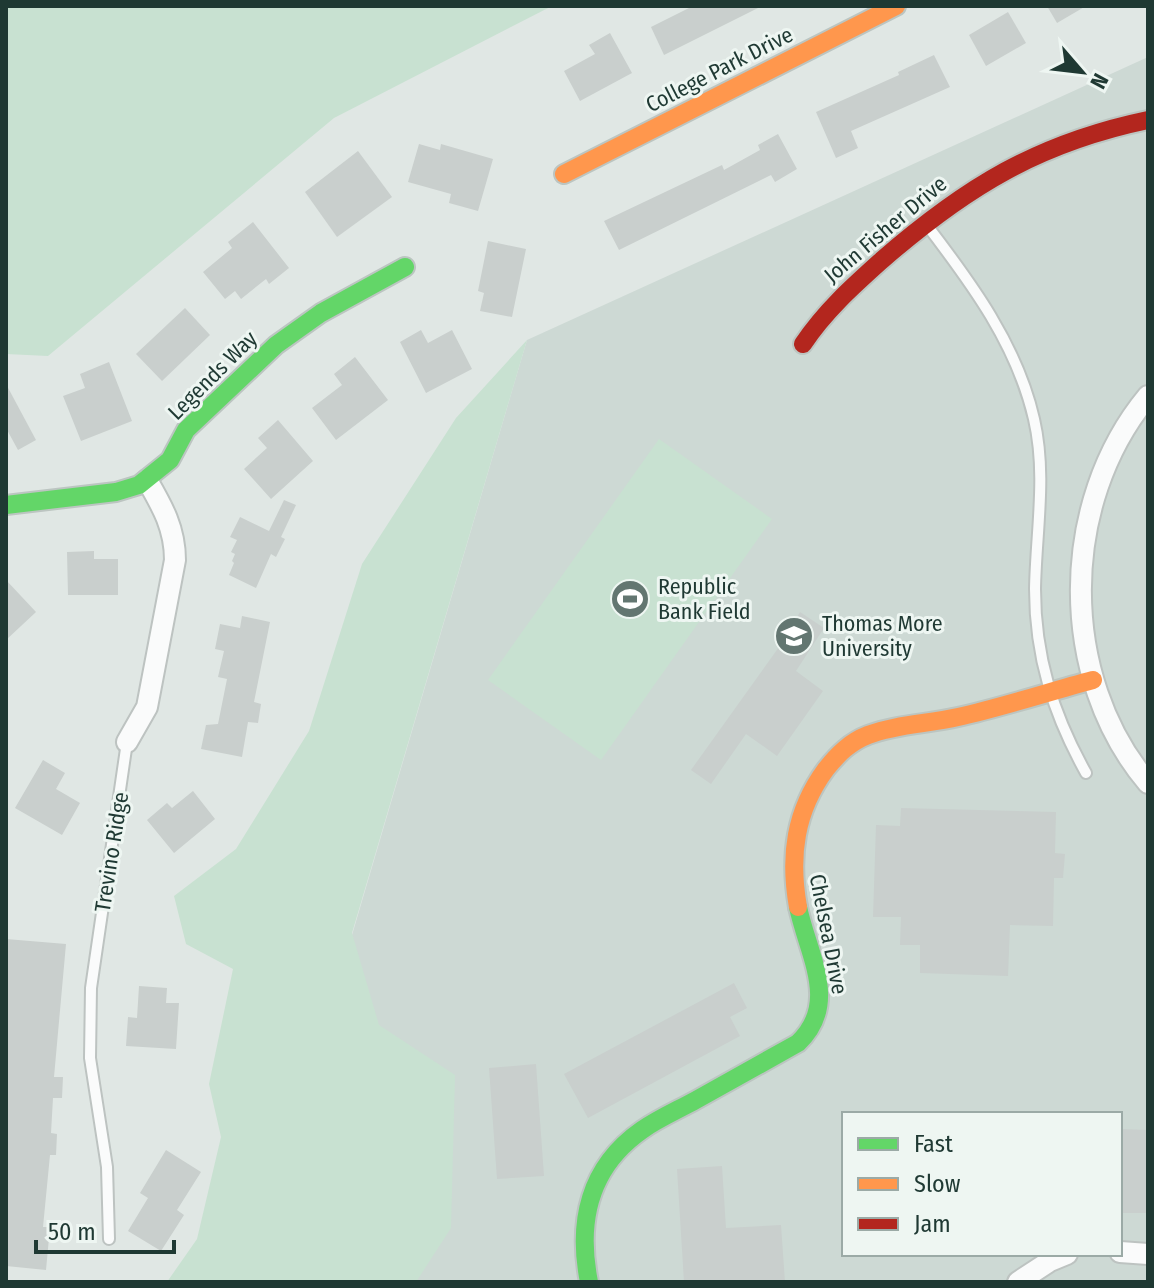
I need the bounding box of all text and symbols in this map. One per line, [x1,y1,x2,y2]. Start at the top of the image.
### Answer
street label: College Park Drive [641,21,797,118]
north arrow [1042,32,1122,112]
text: N [1084,69,1114,93]
street label: John Fisher Drive [819,170,952,288]
street label: Legends Way [162,325,263,426]
place label: Republic Bank Field [658,573,751,625]
sports icon: Republic Bank Field [609,578,651,620]
place label: Thomas More University [822,610,943,662]
school or university icon: Thomas More University [773,615,815,657]
street label: Trevino Ridge [89,790,134,914]
street label: Chelsea Drive [804,872,853,996]
legend [842,1112,1122,1256]
text: Fast [914,1130,953,1158]
text: Slow [914,1170,961,1198]
scale bar [36,1204,174,1254]
text: Jam [914,1210,951,1238]
text: 50 m [48,1218,96,1246]

